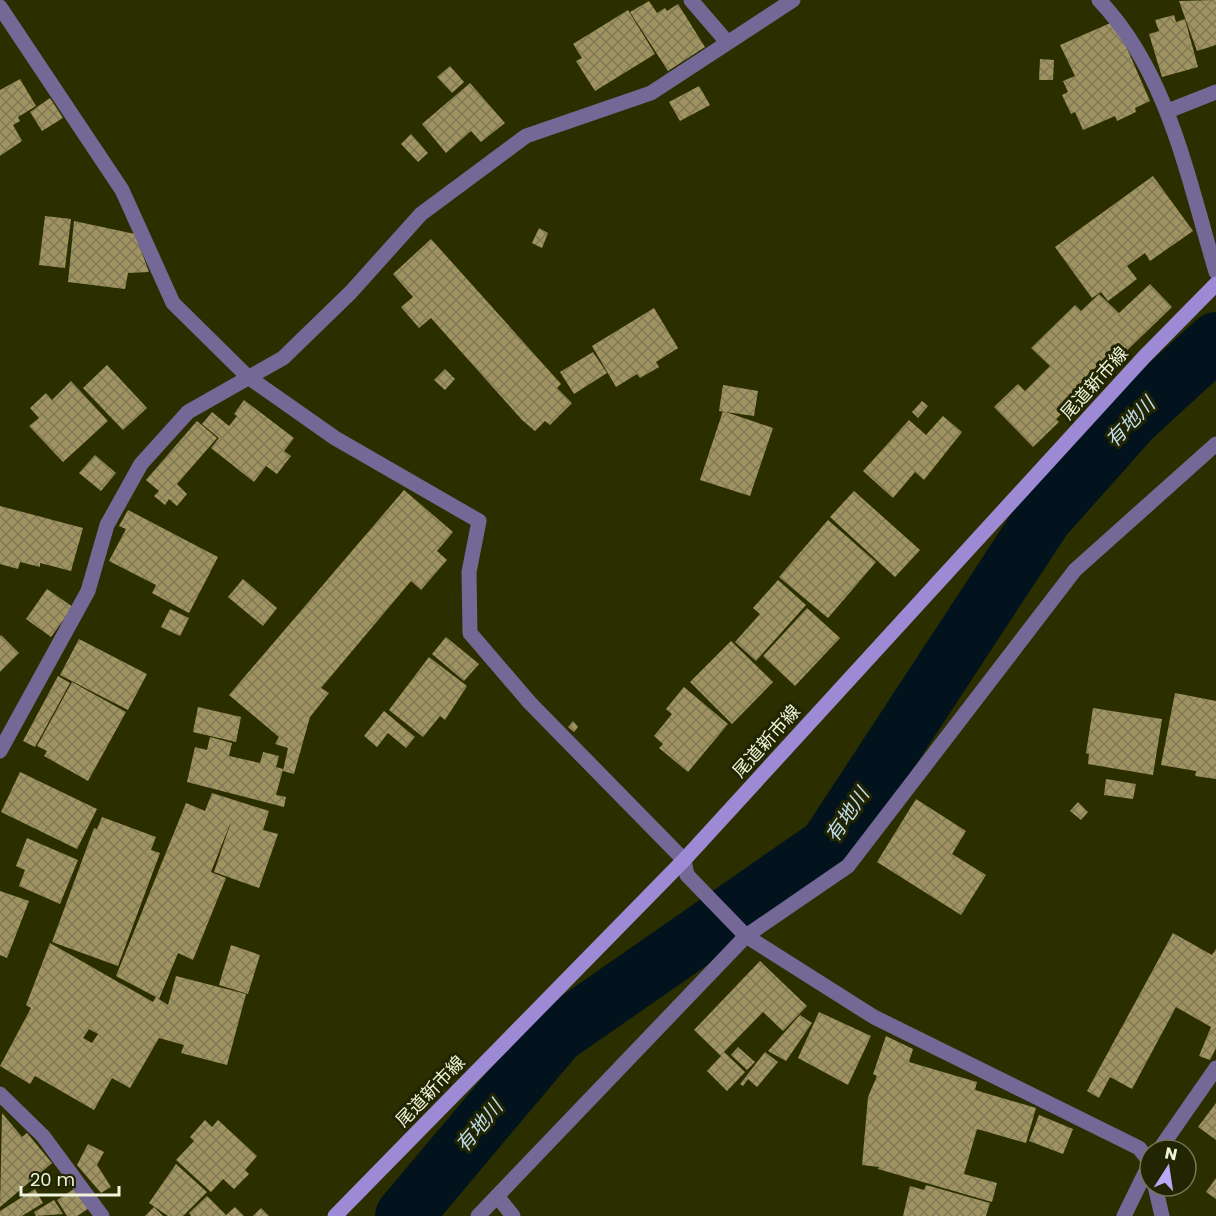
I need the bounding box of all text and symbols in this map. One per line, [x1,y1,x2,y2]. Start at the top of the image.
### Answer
street label: 尾道新市線 [1055,341,1133,425]
water label: 有地川 [1099,389,1162,453]
street label: 尾道新市線 [727,699,805,783]
water label: 有地川 [819,781,877,848]
street label: 尾道新市線 [390,1050,470,1132]
water label: 有地川 [449,1092,510,1158]
north arrow [1138,1138,1198,1198]
text: N [1163,1141,1179,1166]
scale bar [21,1159,118,1197]
text: 20 m [30,1167,75,1192]

